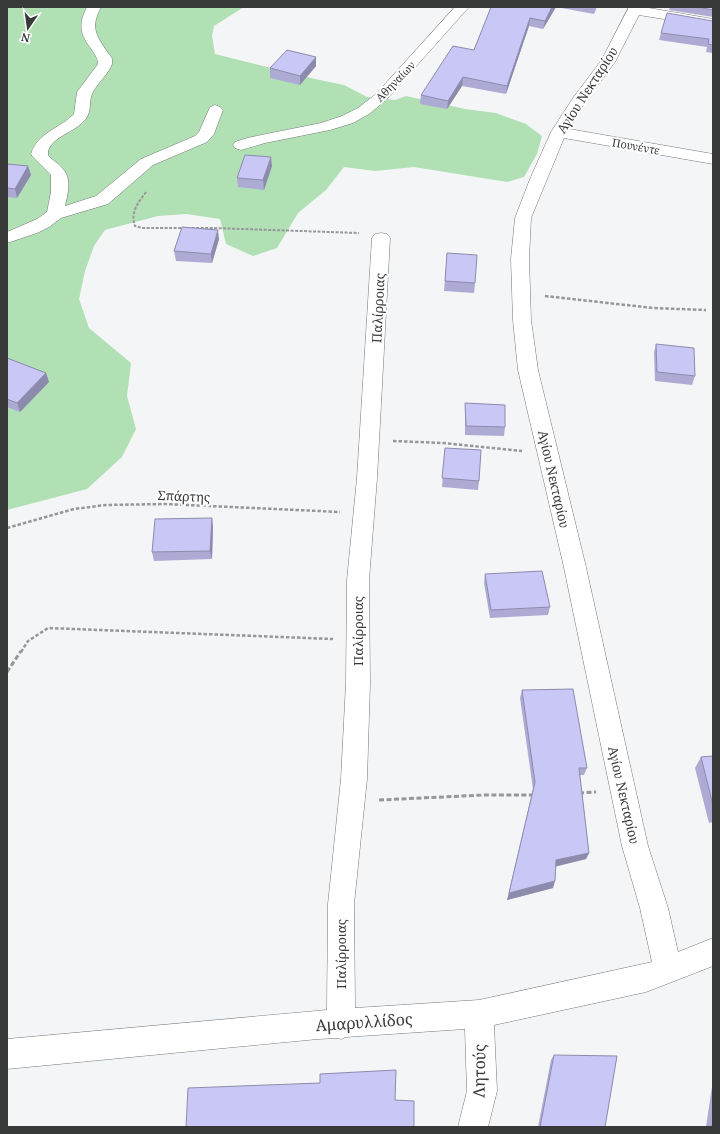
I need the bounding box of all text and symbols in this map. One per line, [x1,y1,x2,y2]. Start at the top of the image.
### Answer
north arrow [8,8,48,48]
text: N [19,30,32,47]
street label: Αγίου Νεκταρίου [552,43,622,137]
street label: Αθηναίων [372,57,418,105]
street label: Πουνέντε [611,134,661,158]
street label: Παλίρροιας [367,273,389,343]
street label: Αγίου Νεκταρίου [534,428,574,530]
street label: Σπάρτης [157,486,211,506]
street label: Παλίρροιας [349,596,367,666]
street label: Αγίου Νεκταρίου [604,744,644,846]
street label: Παλίρροιας [332,919,350,989]
street label: Αμαρυλλίδος [315,1008,414,1036]
street label: Λητούς [468,1044,490,1098]

